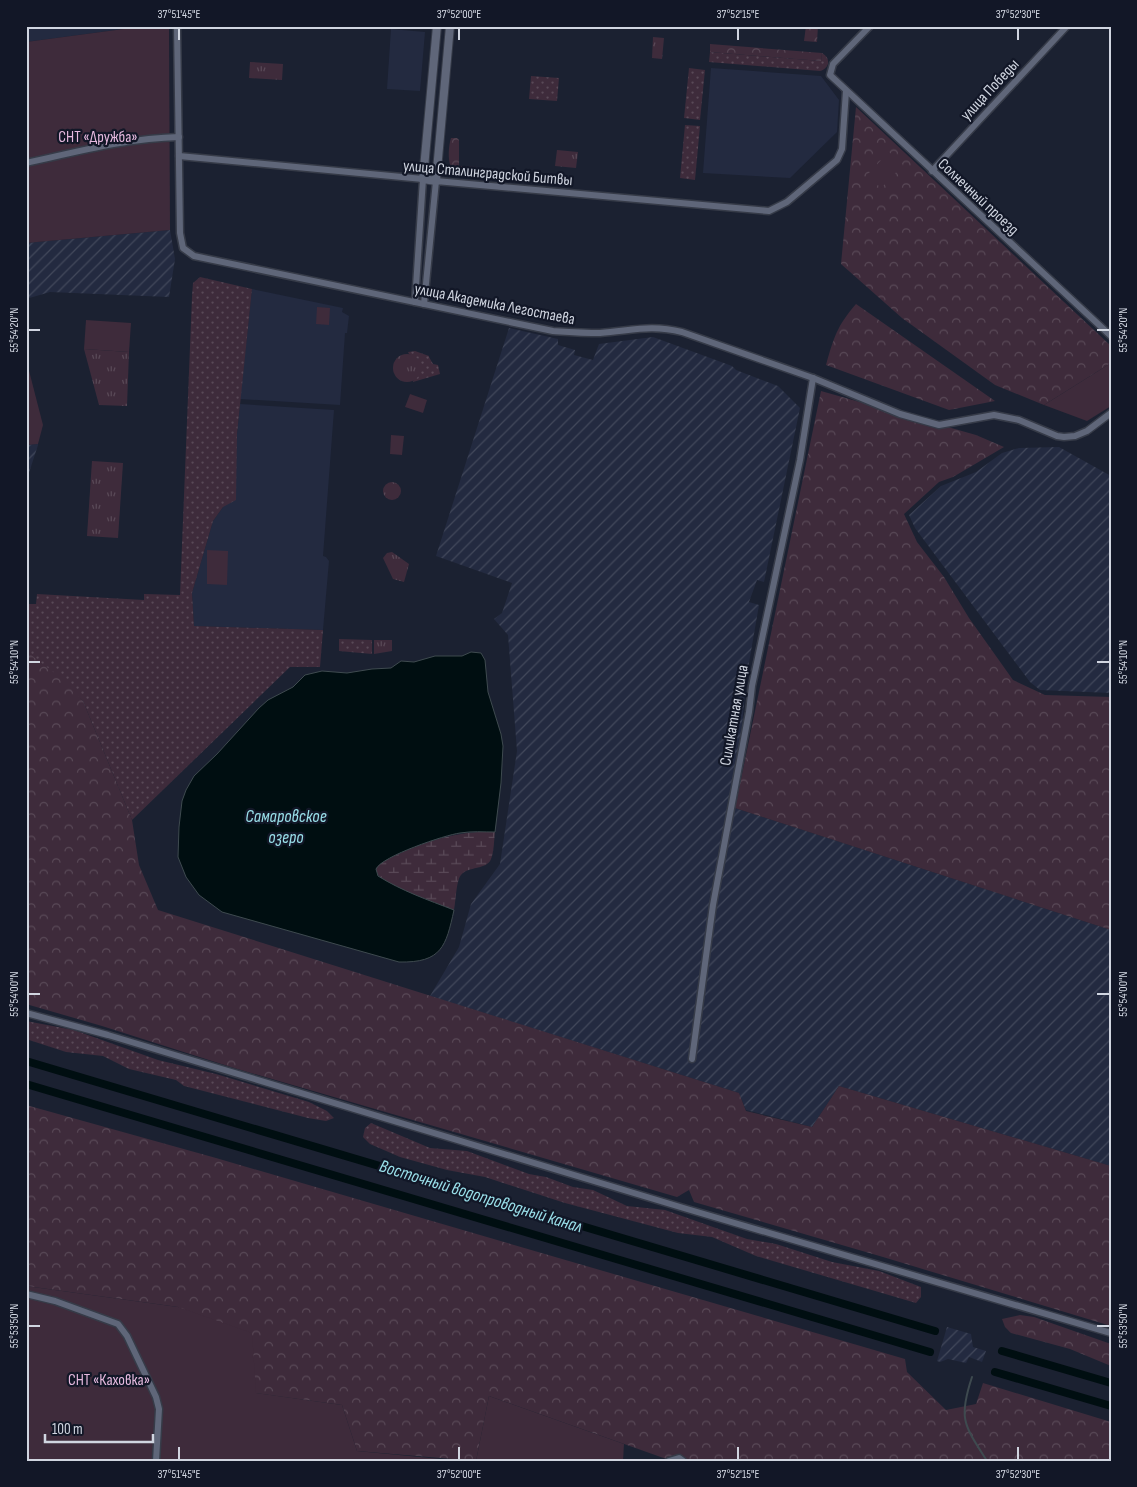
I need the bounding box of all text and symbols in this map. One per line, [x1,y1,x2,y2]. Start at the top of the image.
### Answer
text: 37°51'45"E [158,7,200,22]
text: 37°52'00"E [437,7,481,22]
text: 37°52'15"E [717,7,760,22]
text: 37°52'30"E [996,7,1040,22]
street label: улица Победы [957,55,1023,125]
park label: СНТ «Дружба» [58,128,138,147]
street label: Солнечный проезд [934,155,1022,239]
street label: улица Сталинградской Битвы [402,157,573,190]
street label: улица Академика Легостаева [413,280,577,329]
text: 55°54'20"N [7,308,22,352]
text: 55°54'20"N [1116,308,1131,352]
text: 55°54'10"N [7,640,22,684]
text: 55°54'10"N [1116,640,1131,684]
street label: Силикатная улица [716,663,753,767]
water label: Самаровское озеро [245,806,327,848]
text: 55°54'00"N [7,971,22,1017]
text: 55°54'00"N [1116,971,1131,1017]
water label: Восточный водопроводный канал [377,1156,585,1237]
text: 55°53'50"N [7,1304,22,1348]
text: 55°53'50"N [1116,1304,1131,1348]
park label: СНТ «Каховка» [68,1371,150,1390]
scale bar [45,1412,152,1444]
text: 100 m [52,1420,83,1439]
text: 37°51'45"E [158,1467,200,1482]
text: 37°52'00"E [437,1467,481,1482]
text: 37°52'15"E [717,1467,760,1482]
text: 37°52'30"E [996,1467,1040,1482]

